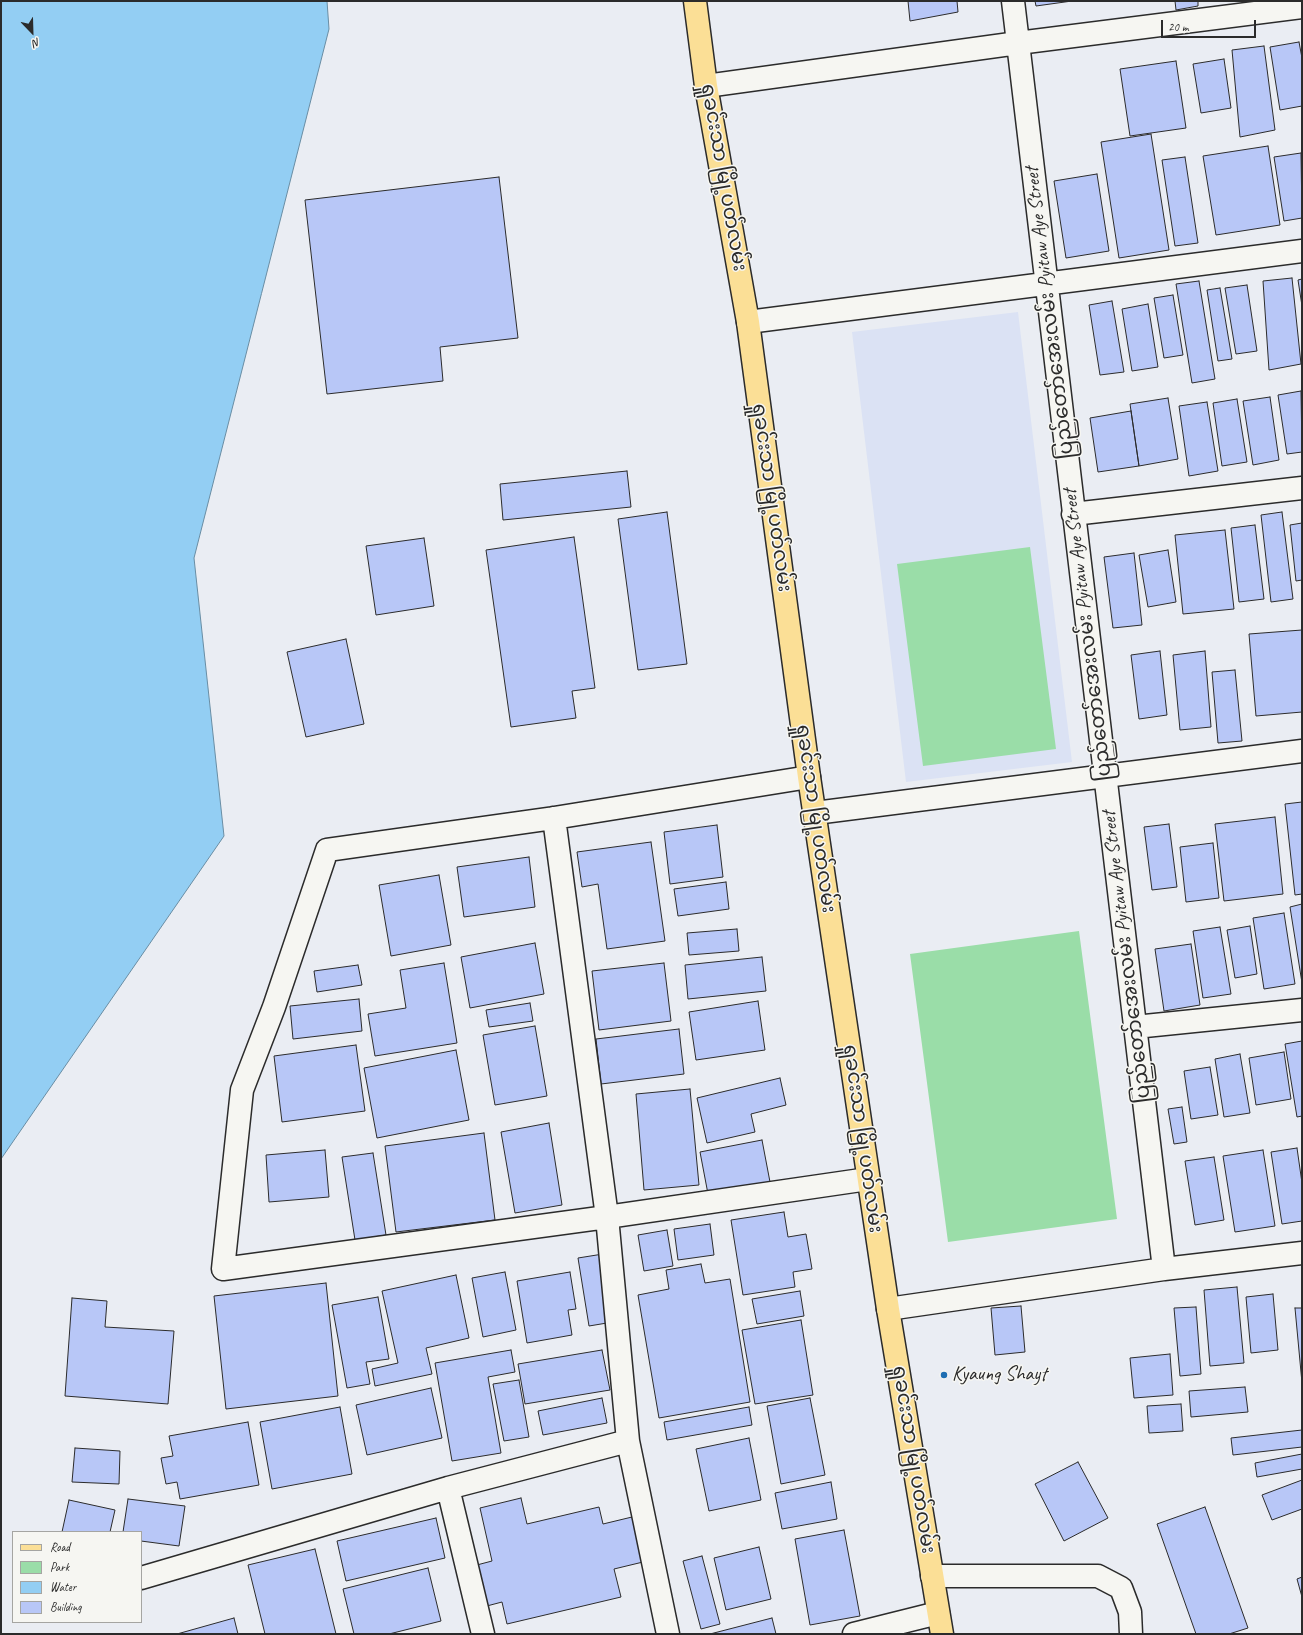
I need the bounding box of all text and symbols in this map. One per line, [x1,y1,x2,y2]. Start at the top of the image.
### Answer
north arrow [12,12,52,52]
scale bar [1163,12,1258,38]
text: 20 m [1168,19,1188,35]
text: N [31,35,43,51]
street label: ရှုခင်းသာ မြို့ပတ်လမ်း [695,81,751,273]
street label: ပြည်တော်အေးလမ်း Pyitaw Aye Street [1020,166,1080,460]
street label: ရှုခင်းသာ မြို့ပတ်လမ်း [746,401,796,593]
street label: ပြည်တော်အေးလမ်း Pyitaw Aye Street [1058,488,1118,782]
street label: ရှုခင်းသာ မြို့ပတ်လမ်း [790,722,840,914]
street label: ပြည်တော်အေးလမ်း Pyitaw Aye Street [1097,810,1157,1104]
street label: ရှုခင်းသာ မြို့ပတ်လမ်း [837,1042,887,1234]
street label: ရှုခင်းသာ မြို့ပတ်လမ်း [886,1363,940,1555]
place label: Kyaung Shayt [952,1363,1047,1387]
marker: Kyaung Shayt [939,1370,949,1380]
legend [12,1531,142,1623]
text: Road [50,1539,70,1555]
text: Park [50,1559,69,1575]
text: Water [50,1579,76,1595]
text: Building [50,1599,82,1615]

